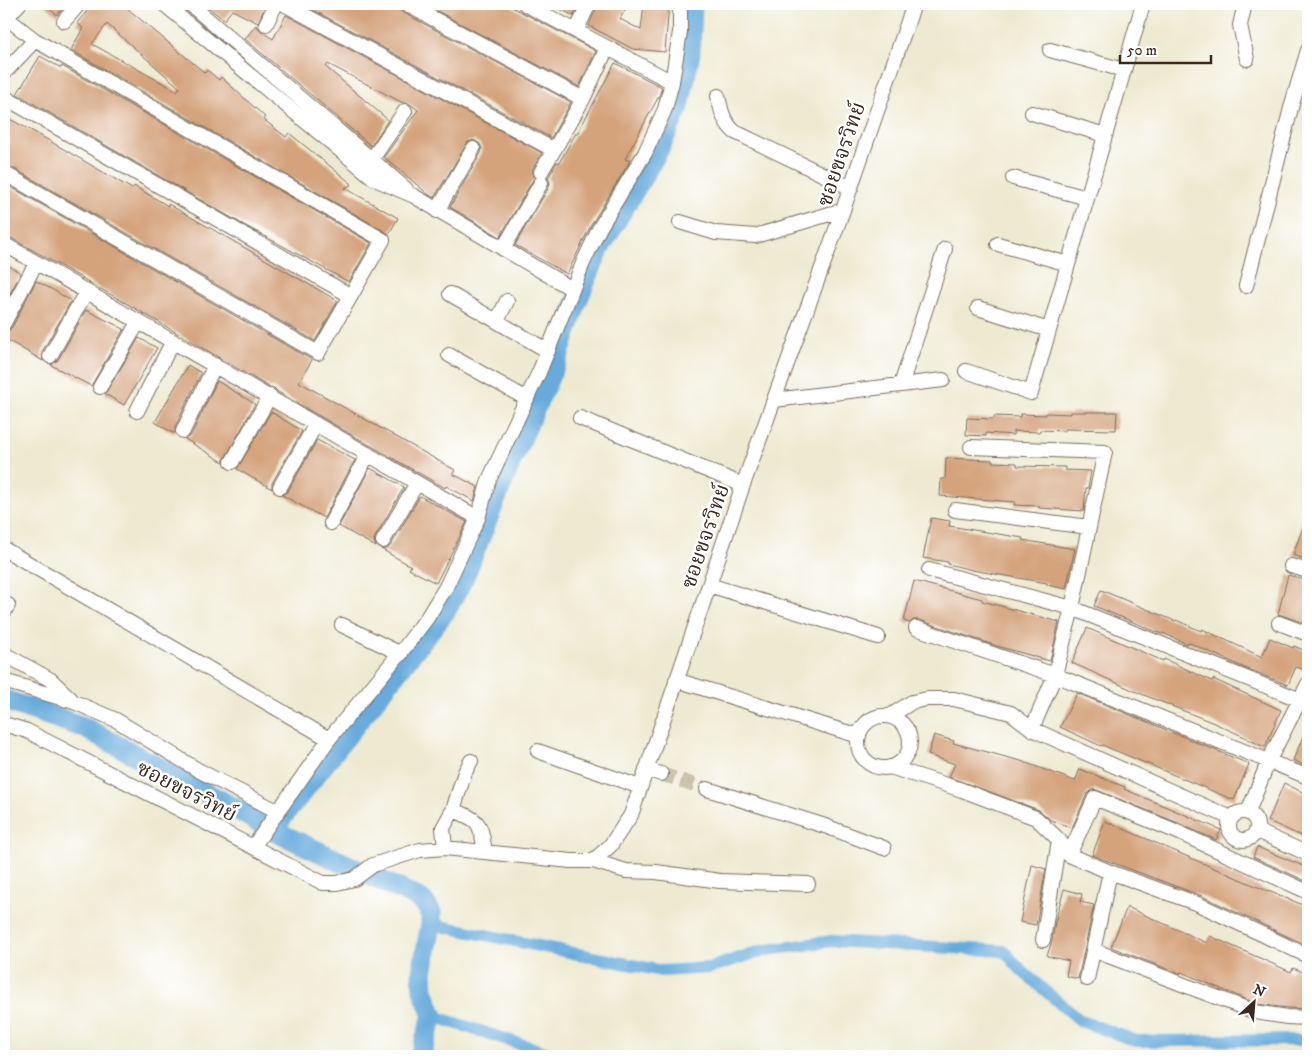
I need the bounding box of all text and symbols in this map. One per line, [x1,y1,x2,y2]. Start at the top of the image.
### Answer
scale bar [1120,32,1211,64]
text: 50 m [1127,41,1157,60]
street label: ซอยขจรวิทย์ [811,98,872,210]
street label: ซอยขจรวิทย์ [675,480,736,592]
street label: ซอยขจรวิทย์ [132,755,241,828]
north arrow [1230,978,1280,1028]
text: N [1250,981,1269,1002]

